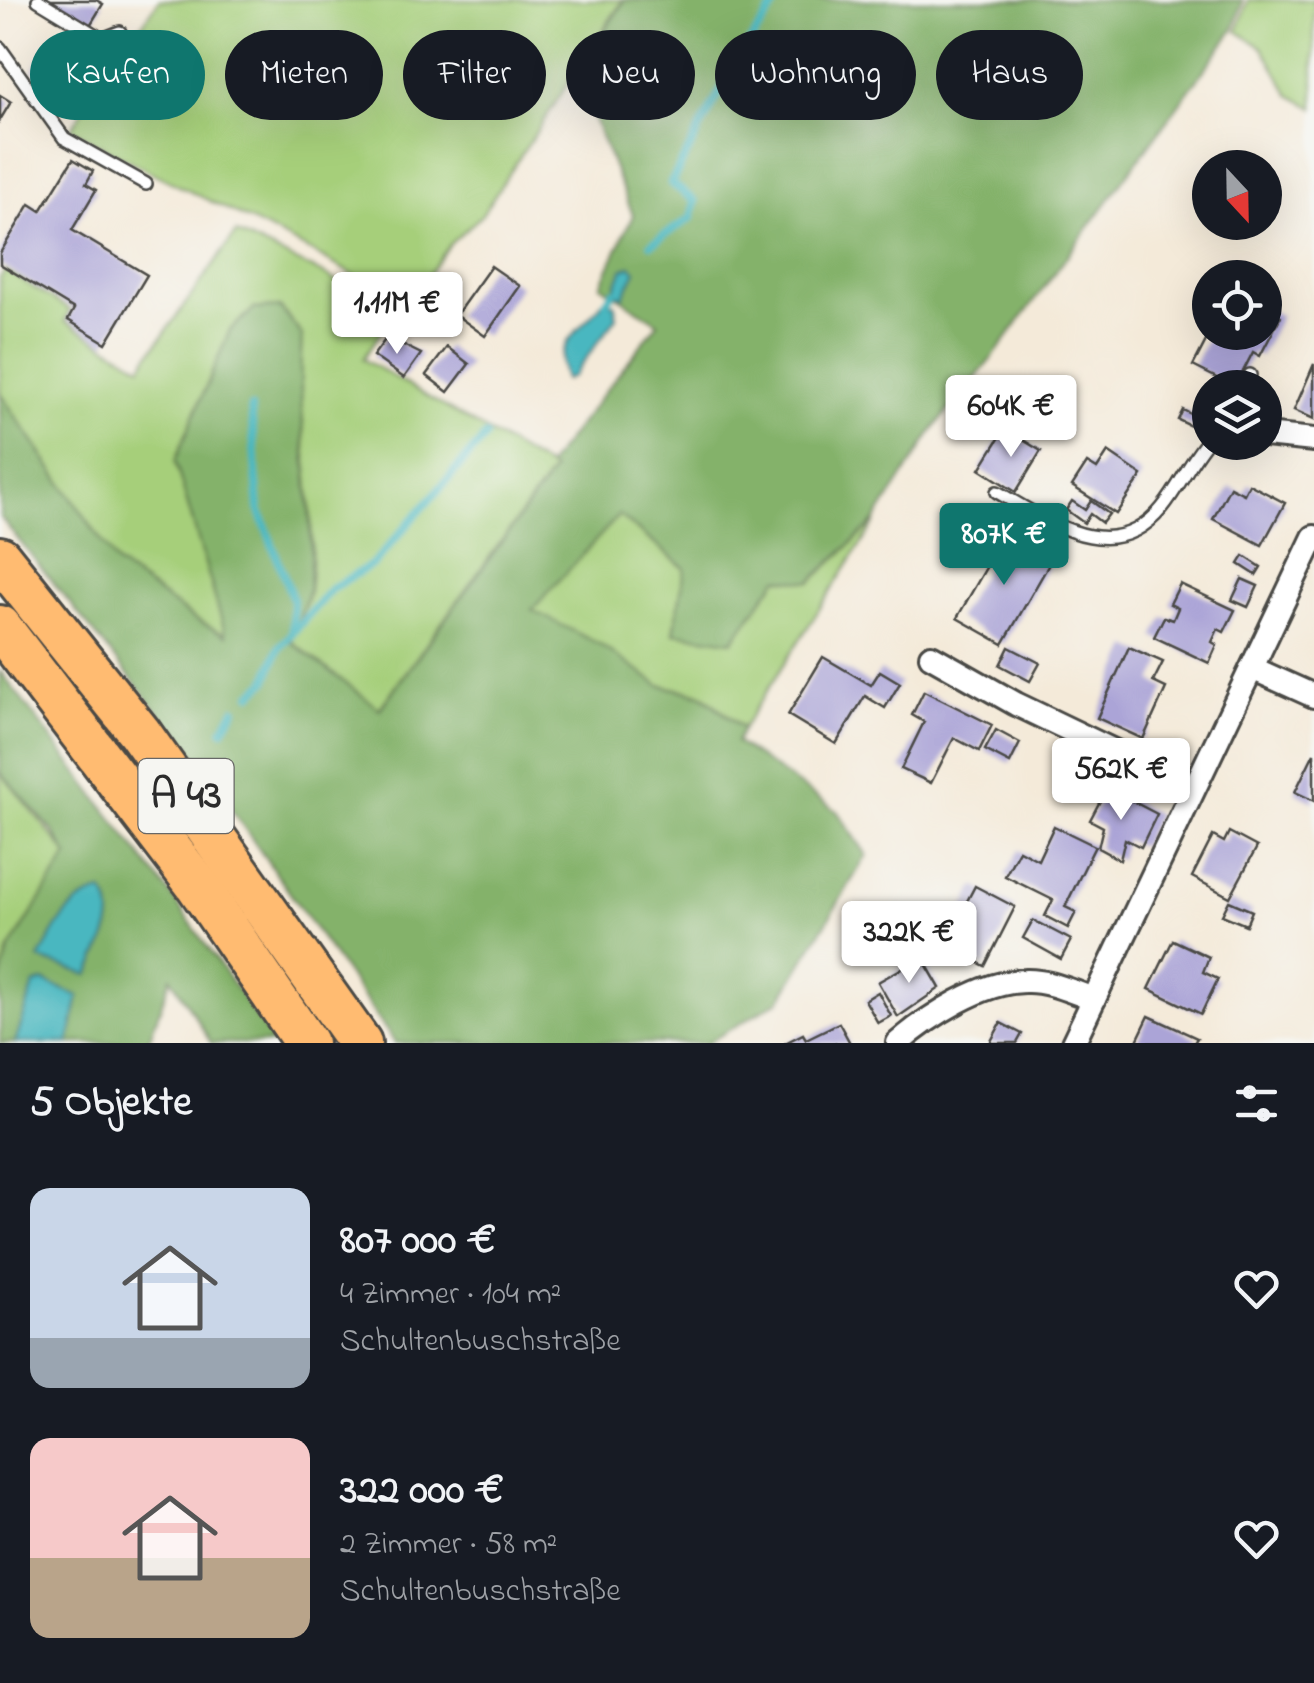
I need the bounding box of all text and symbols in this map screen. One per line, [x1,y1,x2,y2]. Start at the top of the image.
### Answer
chip: Kaufen [30,30,205,120]
chip: Mieten [225,30,383,120]
chip: Filter [403,30,546,120]
chip: Neu [566,30,695,120]
chip: Wohnung [715,30,916,120]
chip: Haus [936,30,1083,120]
north arrow [1192,150,1282,240]
map controls [1192,150,1282,460]
button: locate [1192,260,1282,350]
pin: 1.11M € [305,272,489,357]
text: 1.11M € [354,281,440,328]
button: layers [1192,370,1282,460]
pin: 604K € [930,375,1092,460]
text: 604K € [968,384,1054,431]
pin: 807K € [923,503,1085,588]
text: 807K € [962,512,1046,559]
pin: 562K € [1040,738,1202,823]
text: 562K € [1074,747,1168,794]
road number: A 43 [138,759,234,833]
pin: 322K € [828,901,990,986]
text: 322K € [864,910,954,957]
text: 5 Objekte [30,1073,192,1134]
icon: filters [1229,1076,1284,1131]
text: 807 000 € [340,1211,496,1272]
icon: home [110,1228,230,1348]
icon: heart [1229,1261,1284,1316]
text: 4 Zimmer · 104 m² [340,1272,561,1319]
text: Schultenbuschstraße [340,1319,621,1366]
text: 322 000 € [340,1461,504,1522]
icon: home [110,1478,230,1598]
icon: heart [1229,1511,1284,1566]
text: 2 Zimmer · 58 m² [340,1522,557,1569]
text: Schultenbuschstraße [340,1569,621,1616]

